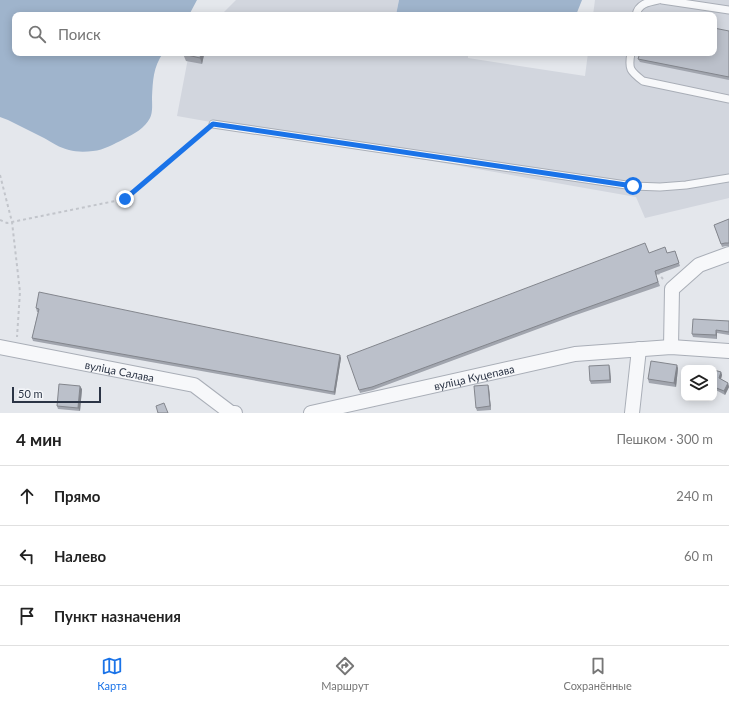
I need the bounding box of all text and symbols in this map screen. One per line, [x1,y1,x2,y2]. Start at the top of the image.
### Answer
search box [12,12,717,56]
icon: search [26,23,48,45]
text: Поиск [58,25,101,43]
route start [624,177,642,195]
route end [116,190,134,208]
street label: вуліца Салава [84,357,155,384]
street label: вуліца Куцепава [433,361,515,392]
map controls [681,365,717,401]
button: layers [681,365,717,401]
scale bar [12,385,101,404]
text: 50 m [18,387,43,400]
text: 4 мин [16,429,62,450]
text: Пешком · 300 m [616,431,713,447]
icon: ahead [16,485,38,507]
text: Прямо [54,487,100,505]
text: 240 m [676,488,713,504]
icon: left [16,545,38,567]
text: Налево [54,547,106,565]
text: 60 m [684,548,713,564]
icon: arrive [16,605,38,627]
text: Пункт назначения [54,607,181,625]
tab: Карта [97,655,127,692]
tab: Маршрут [321,655,369,692]
tab: Сохранённые [563,655,632,692]

